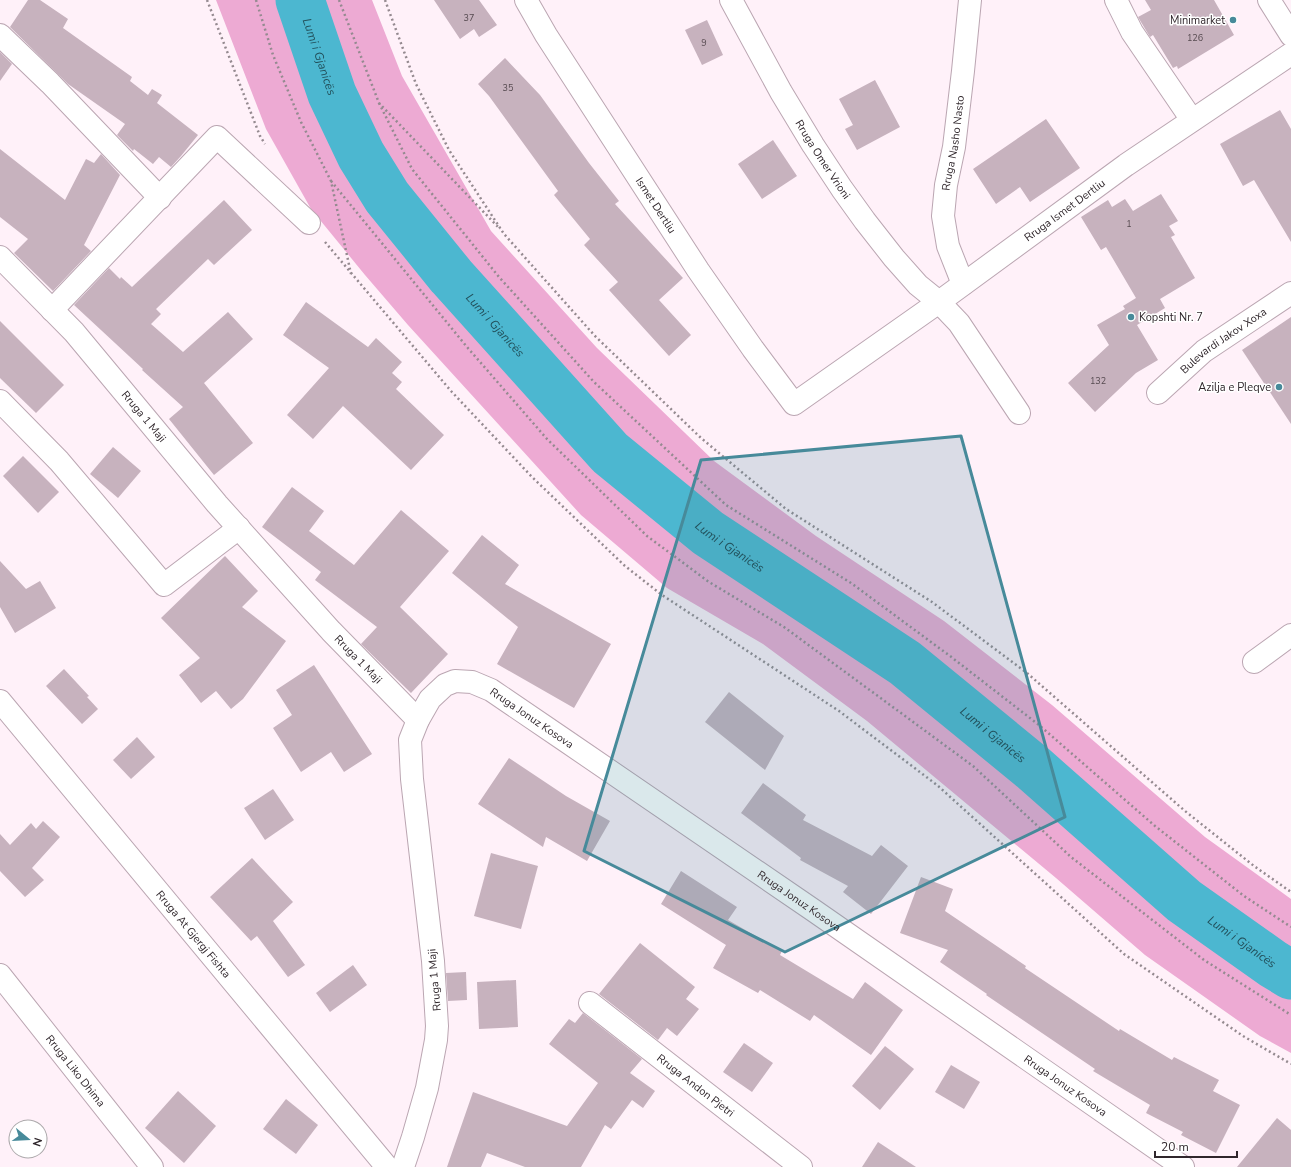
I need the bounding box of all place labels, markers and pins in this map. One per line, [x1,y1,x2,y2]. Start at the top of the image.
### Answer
place label: Minimarket [1170,13,1225,28]
marker: Minimarket [1228,15,1238,25]
place label: Kopshti Nr. 7 [1139,310,1203,325]
marker: Kopshti Nr. 7 [1126,312,1136,322]
place label: Azilja e Pleqve [1198,380,1271,395]
marker: Azilja e Pleqve [1274,382,1284,392]

